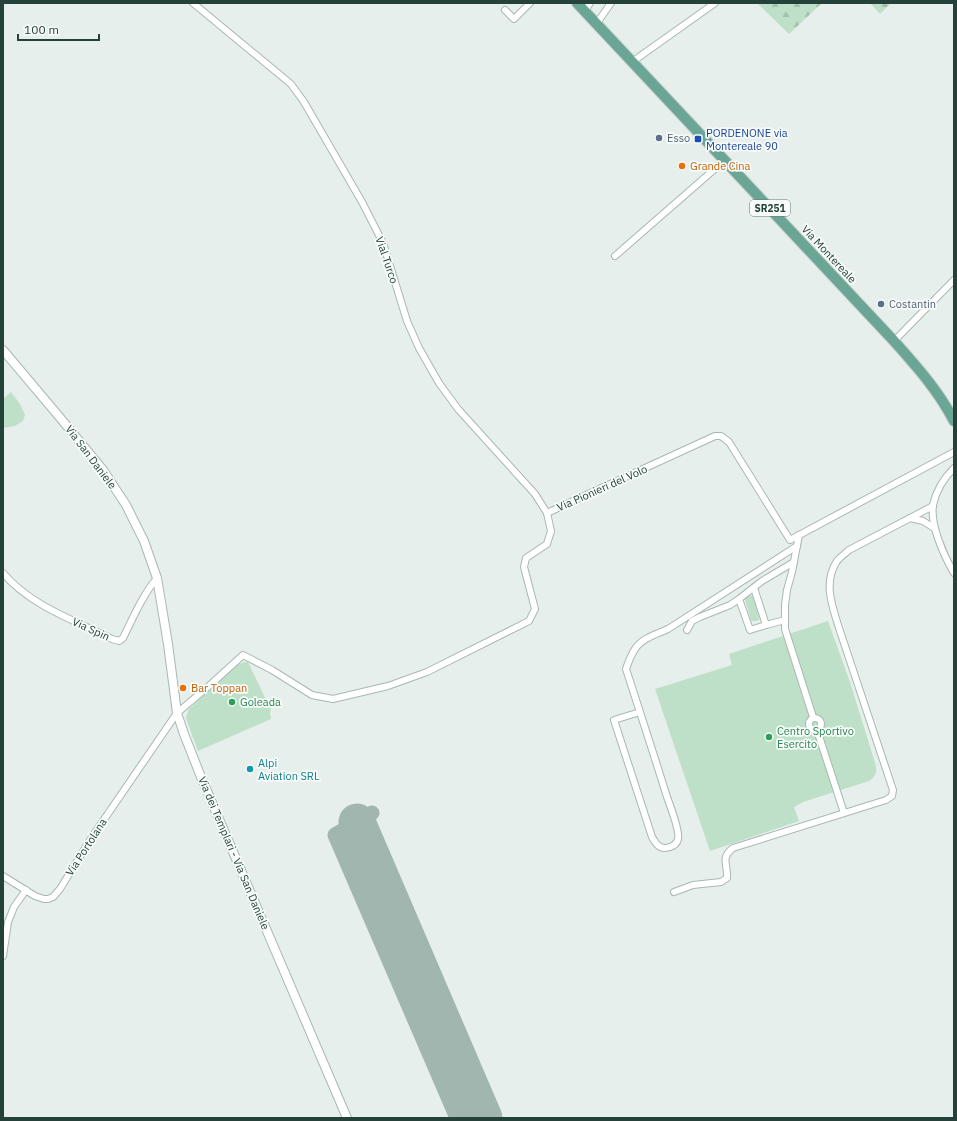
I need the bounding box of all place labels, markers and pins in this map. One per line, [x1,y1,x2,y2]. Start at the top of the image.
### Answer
place label: PORDENONE via Montereale 90 [706,126,788,153]
place label: Esso [667,131,690,145]
marker: Esso [654,133,664,143]
marker: PORDENONE via Montereale 90 [693,134,703,144]
place label: Grande Cina [690,159,751,173]
marker: Grande Cina [677,161,687,171]
place label: Costantin [889,297,936,311]
marker: Costantin [876,299,886,309]
place label: Bar Toppan [191,681,247,695]
marker: Bar Toppan [178,683,188,693]
place label: Goleada [240,695,281,709]
marker: Goleada [227,697,237,707]
place label: Centro Sportivo Esercito [777,724,854,751]
marker: Centro Sportivo Esercito [764,732,774,742]
place label: Alpi Aviation SRL [258,756,320,783]
marker: Alpi Aviation SRL [245,764,255,774]

